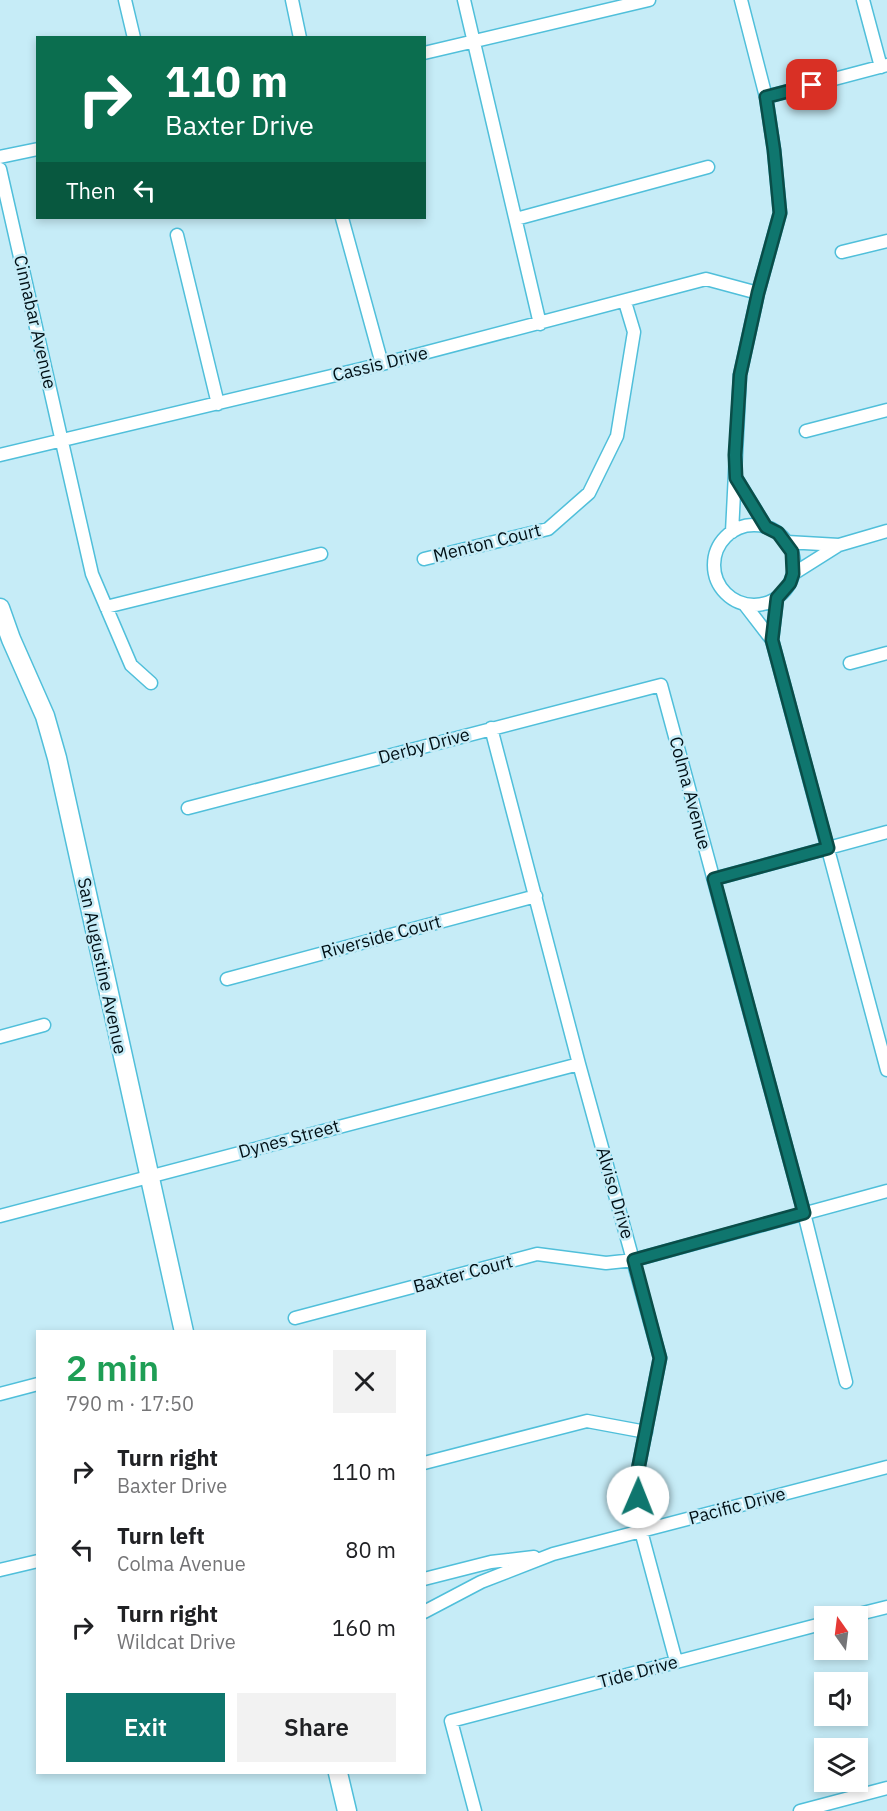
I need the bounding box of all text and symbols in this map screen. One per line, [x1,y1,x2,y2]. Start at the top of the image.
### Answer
text: 110 m [165,54,288,109]
pin [786,59,837,110]
icon: right [66,60,144,138]
icon: arrive [795,68,828,101]
text: Baxter Drive [165,107,314,142]
icon: left [128,174,161,207]
text: Then [66,176,116,205]
street label: Cinnabar Avenue [9,253,62,391]
street label: Cassis Drive [330,341,430,386]
street label: Menton Court [431,518,543,567]
street label: Derby Drive [376,722,472,769]
street label: Colma Avenue [664,734,717,852]
street label: San Augustine Avenue [73,876,132,1056]
street label: Riverside Court [318,909,444,964]
street label: Dynes Street [236,1114,342,1163]
street label: Alviso Drive [591,1144,640,1242]
street label: Baxter Court [411,1249,515,1298]
text: 2 min [66,1344,159,1391]
button: close [333,1350,396,1413]
text: 790 m · 17:50 [66,1390,194,1417]
text: Turn right [117,1443,218,1472]
icon: right [66,1455,99,1488]
text: 110 m [332,1457,396,1486]
position arrow [606,1465,670,1529]
text: Baxter Drive [117,1472,227,1499]
street label: Pacific Drive [686,1482,788,1529]
text: Turn left [117,1521,205,1550]
icon: left [66,1533,99,1566]
text: 80 m [345,1535,396,1564]
text: Colma Avenue [117,1550,246,1577]
text: Turn right [117,1599,218,1628]
north arrow [814,1606,868,1660]
map controls [814,1606,868,1792]
icon: right [66,1611,99,1644]
text: 160 m [332,1613,396,1642]
text: Wildcat Drive [117,1628,236,1655]
street label: Tide Drive [596,1650,680,1693]
button: sound [814,1672,868,1726]
button: Exit [66,1693,225,1762]
button: Share [237,1693,396,1762]
button: layers [814,1738,868,1792]

